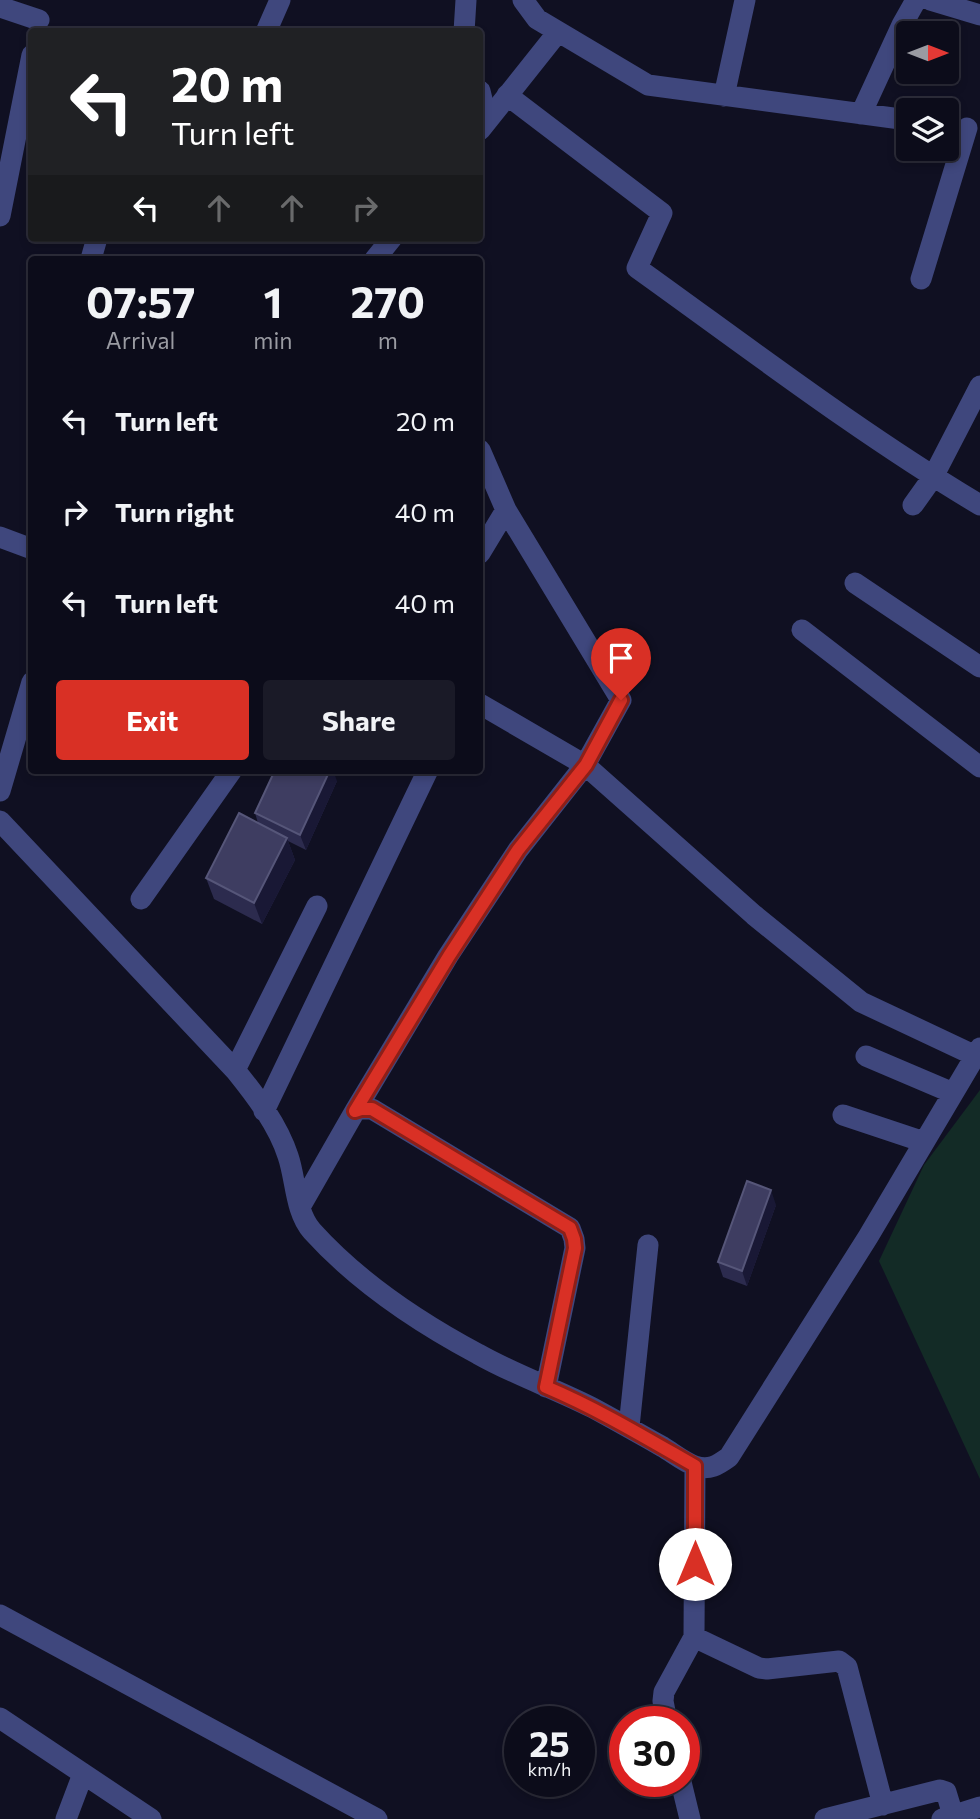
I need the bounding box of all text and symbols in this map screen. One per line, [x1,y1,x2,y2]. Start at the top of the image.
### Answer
north arrow [896,21,959,84]
map controls [896,21,959,161]
text: 20 m [171,52,283,112]
icon: left [56,56,147,147]
button: layers [896,98,959,161]
text: Turn left [171,112,295,152]
icon: left [127,189,165,227]
icon: ahead [200,189,238,227]
icon: ahead [273,189,311,227]
icon: right [346,189,384,227]
text: 07:57 [86,275,195,327]
text: 1 [263,275,282,327]
text: 270 [351,275,425,327]
text: Arrival [106,326,175,354]
text: min [253,326,293,354]
text: m [378,326,398,354]
icon: left [56,402,94,440]
text: Turn left [115,405,218,436]
text: 20 m [396,405,455,436]
icon: right [56,493,94,531]
text: Turn right [115,496,234,527]
text: 40 m [395,496,455,527]
icon: left [56,584,94,622]
text: Turn left [115,587,218,618]
text: 40 m [395,587,455,618]
pin [591,628,651,700]
icon: arrive [602,639,640,677]
button: Exit [56,680,249,760]
button: Share [263,680,455,760]
position arrow [658,1527,732,1601]
speed limit sign: 30 [609,1706,700,1797]
text: 25 [529,1721,570,1764]
text: km/h [528,1758,571,1780]

